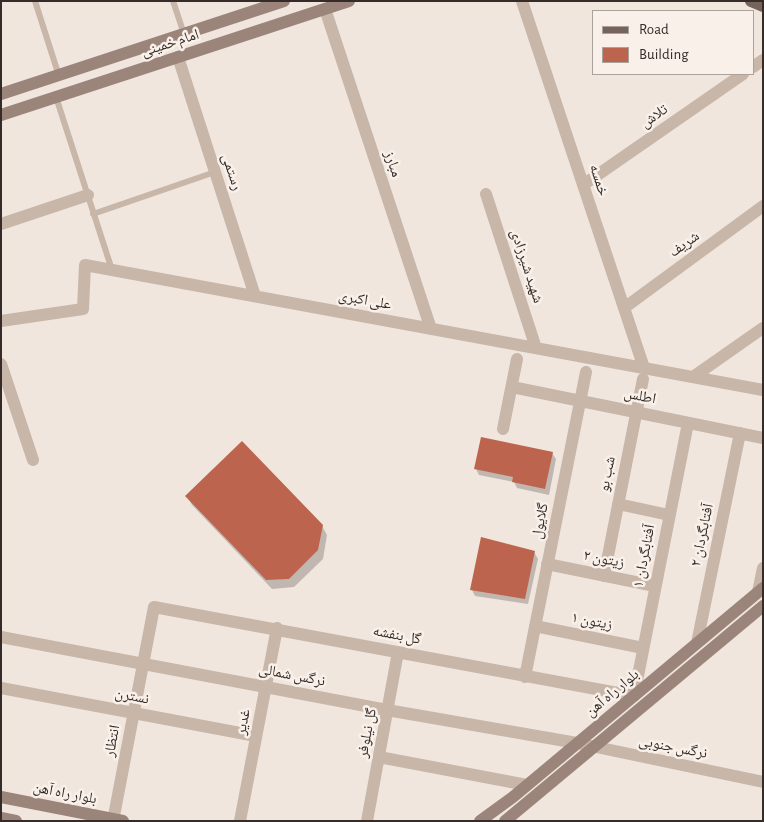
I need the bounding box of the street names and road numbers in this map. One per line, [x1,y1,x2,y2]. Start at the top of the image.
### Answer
street label: امام خمینی [139,25,201,61]
street label: تلاش [637,100,671,132]
street label: مبارز [380,149,406,179]
street label: رستمی [218,151,246,193]
street label: خمسه [585,162,613,198]
street label: شهید شیرزادی [507,227,547,305]
street label: شریف [665,227,703,261]
street label: علی اکبری [337,286,393,314]
street label: اطلس [622,384,658,408]
street label: شب بو [595,455,619,493]
street label: گلایول [528,501,552,541]
street label: آفتابگردان ۲ [687,502,717,568]
street label: آفتابگردان ۱ [629,523,659,589]
street label: زیتون ۲ [582,546,626,572]
street label: زیتون ۱ [570,608,614,634]
street label: گل بنفشه [371,622,423,648]
street label: نرگس شمالی [257,660,327,690]
street label: بلوار راه آهن [581,665,643,721]
street label: نسترن [113,684,151,708]
street label: گل نیلوفر [353,707,381,759]
street label: غدیر [232,708,254,736]
street label: انتظار [100,724,124,758]
street label: نرگس جنوبی [637,732,709,762]
street label: بلوار راه آهن [32,778,98,808]

